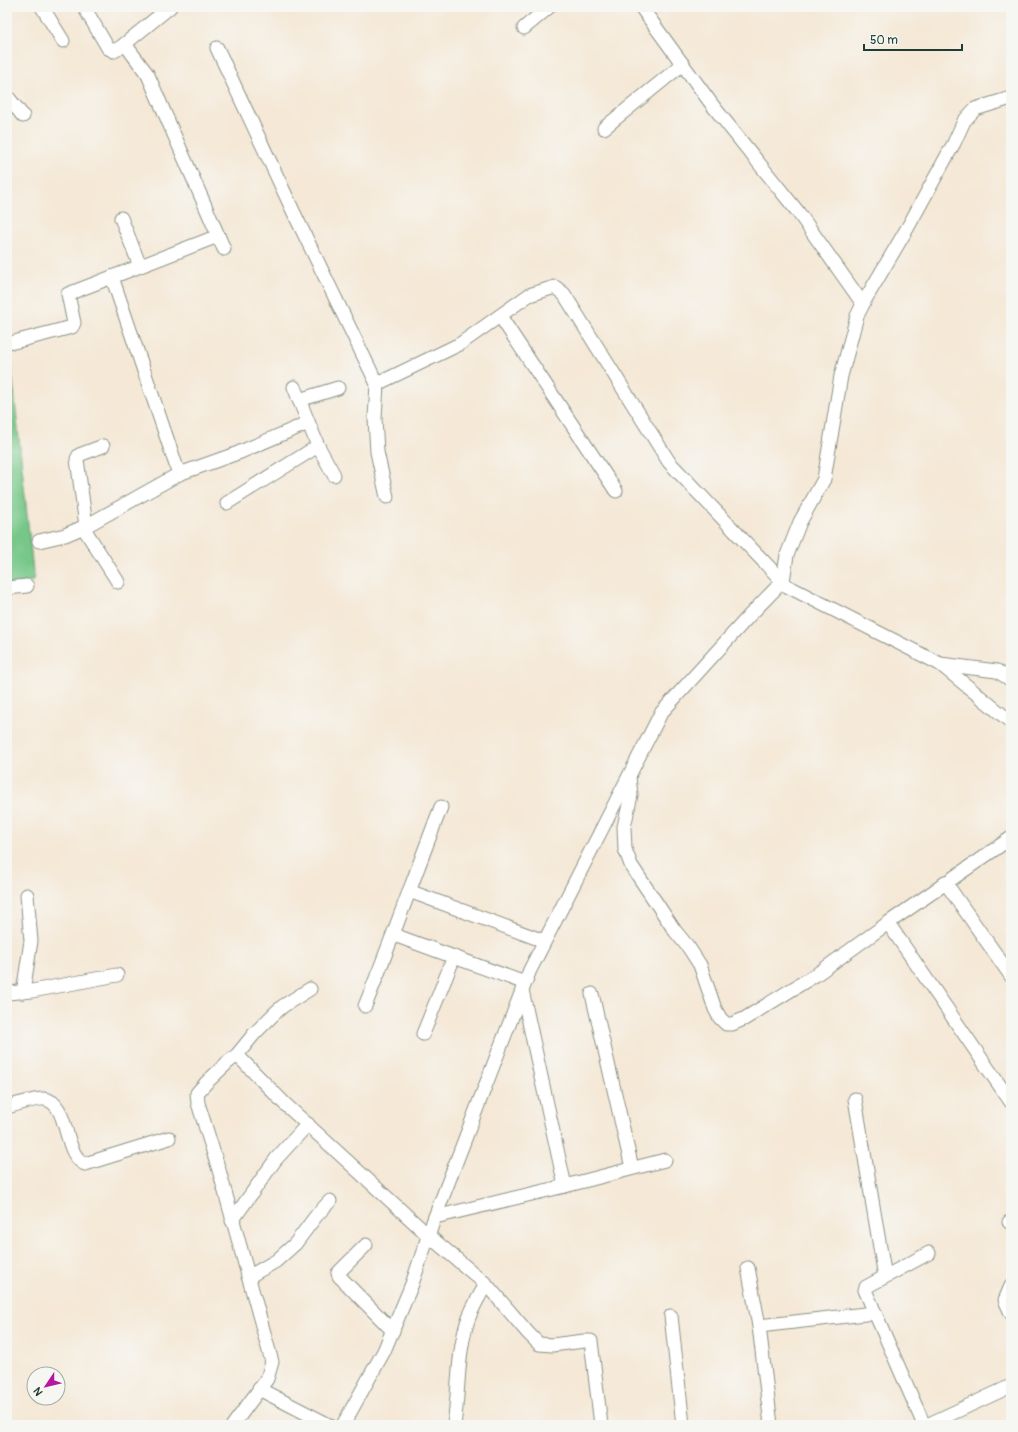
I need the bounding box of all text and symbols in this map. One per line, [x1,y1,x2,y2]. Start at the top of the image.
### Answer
scale bar [864,26,962,52]
text: 50 m [870,33,898,48]
north arrow [26,1366,66,1406]
text: N [30,1384,46,1398]

